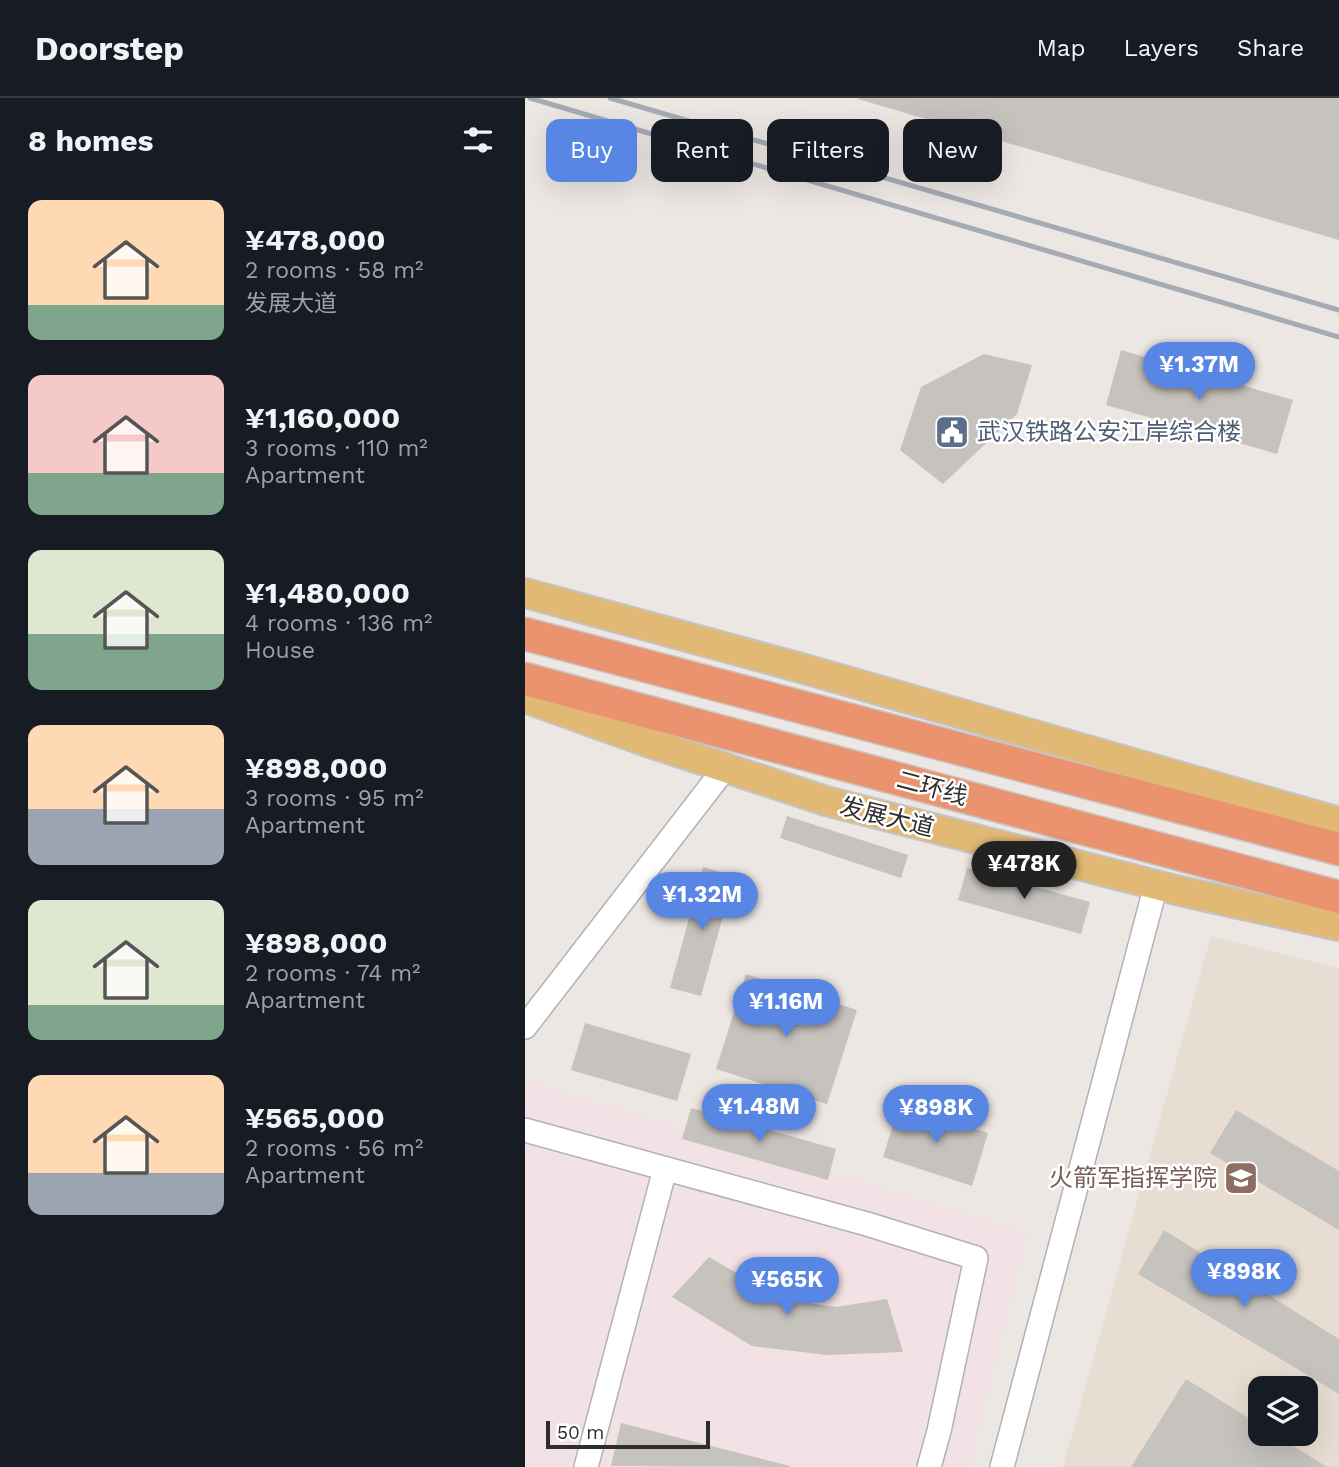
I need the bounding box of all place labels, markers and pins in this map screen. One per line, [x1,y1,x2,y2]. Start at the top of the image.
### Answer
pin: ¥1.37M [1142,342,1256,402]
public building icon: 武汉铁路公安江岸综合楼 [933,413,971,451]
place label: 武汉铁路公安江岸综合楼 [977,418,1241,446]
pin: ¥478K [975,842,1073,901]
pin: ¥1.32M [645,872,759,932]
pin: ¥1.16M [729,979,843,1039]
pin: ¥1.48M [702,1084,816,1144]
pin: ¥898K [887,1086,985,1145]
school or university icon: 火箭军指挥学院 [1222,1159,1260,1197]
place label: 火箭军指挥学院 [1049,1164,1217,1192]
pin: ¥898K [1195,1250,1293,1309]
pin: ¥565K [738,1258,836,1317]

